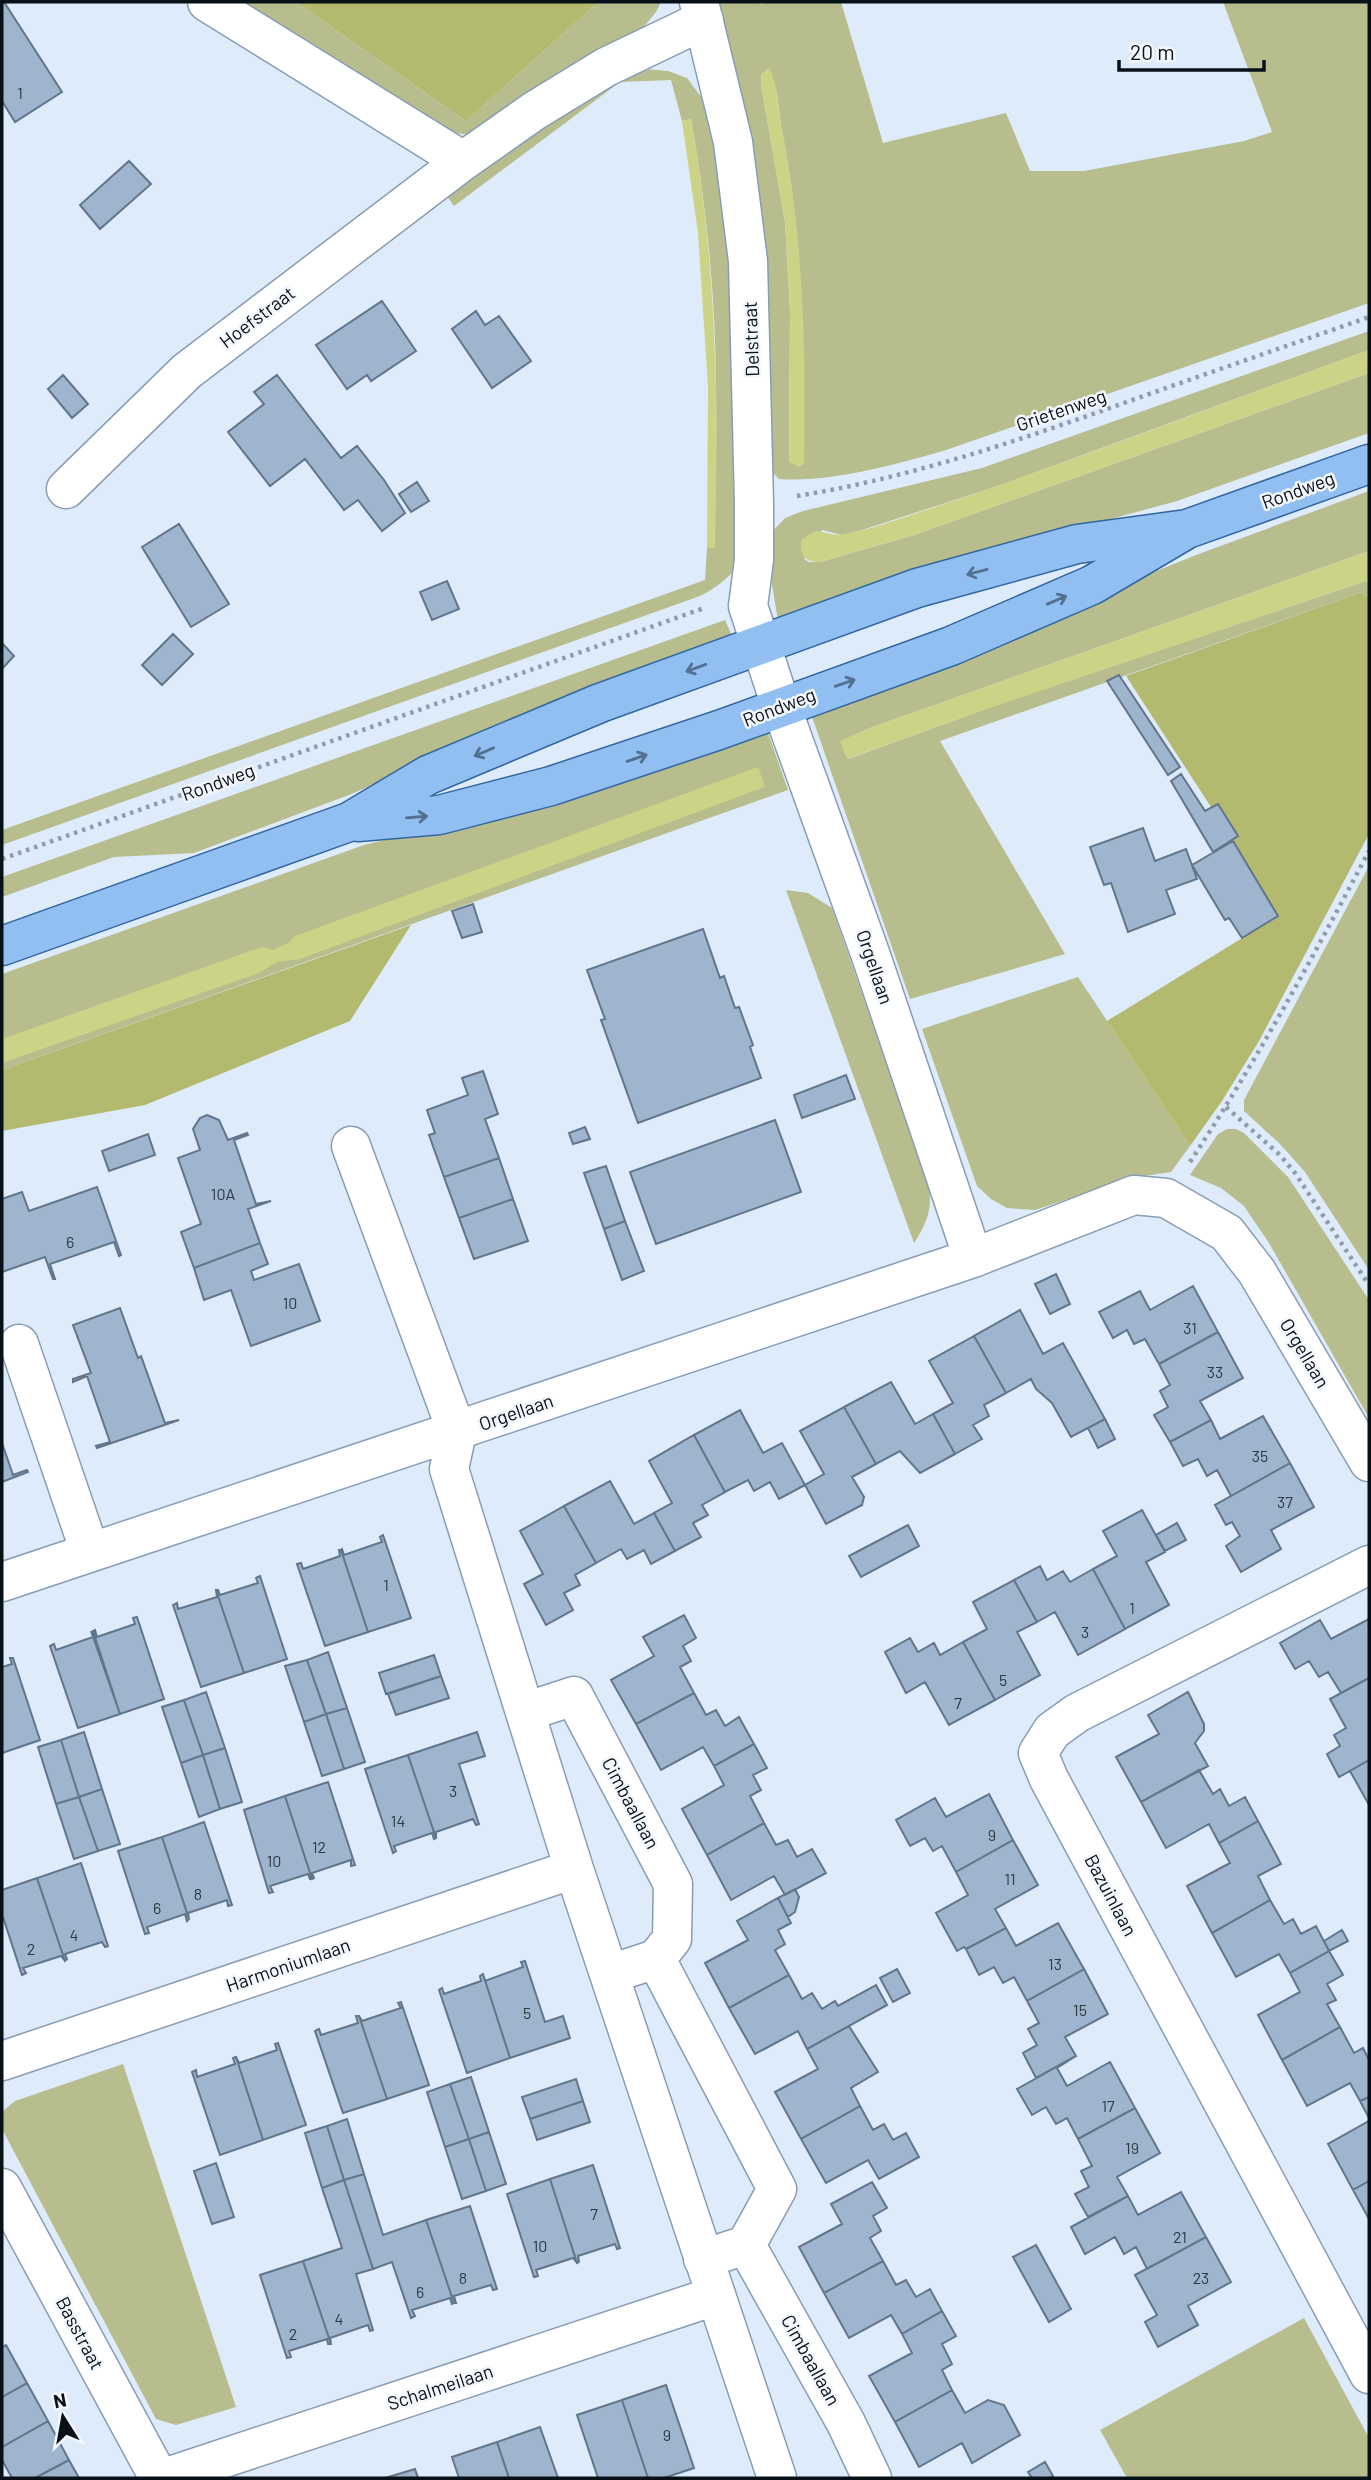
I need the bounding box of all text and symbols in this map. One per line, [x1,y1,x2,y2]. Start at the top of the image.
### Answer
scale bar [1119,28,1264,72]
text: 20 m [1130,39,1175,64]
house number: 1 [17,83,23,102]
street label: Hoefstraat [214,281,299,352]
street label: Delstraat [738,301,763,377]
street label: Grietenweg [1013,383,1109,436]
street label: Rondweg [1258,466,1338,513]
one-way arrow [966,566,989,579]
one-way arrow [1046,593,1067,606]
one-way arrow [685,663,707,675]
one-way arrow [834,676,856,688]
street label: Rondweg [739,682,818,731]
one-way arrow [474,746,496,759]
one-way arrow [625,751,647,763]
street label: Rondweg [178,758,258,805]
one-way arrow [406,810,428,823]
street label: Orgellaan [852,927,899,1007]
house number: 10A [211,1184,235,1203]
house number: 6 [66,1232,74,1251]
house number: 10 [283,1293,297,1312]
street label: Orgellaan [1276,1314,1335,1392]
house number: 31 [1183,1318,1197,1337]
house number: 33 [1207,1362,1223,1381]
street label: Orgellaan [476,1388,556,1435]
house number: 35 [1252,1446,1268,1465]
house number: 37 [1277,1492,1293,1511]
house number: 1 [383,1575,389,1594]
house number: 1 [1129,1598,1135,1617]
house number: 3 [1081,1622,1089,1641]
house number: 5 [999,1670,1007,1689]
house number: 7 [954,1693,962,1712]
street label: Cimbaallaan [598,1753,665,1852]
house number: 3 [449,1781,457,1800]
house number: 14 [391,1811,405,1830]
house number: 9 [988,1825,996,1844]
house number: 12 [312,1837,326,1856]
street label: Bazuinlaan [1080,1850,1143,1940]
house number: 10 [267,1851,281,1870]
house number: 11 [1004,1869,1016,1888]
house number: 8 [194,1884,202,1903]
house number: 6 [153,1898,161,1917]
house number: 4 [70,1925,78,1944]
street label: Harmoniumlaan [223,1932,353,1997]
house number: 2 [27,1939,35,1958]
house number: 13 [1048,1954,1062,1973]
house number: 15 [1073,2000,1087,2019]
house number: 5 [523,2003,531,2022]
house number: 17 [1101,2096,1115,2115]
house number: 19 [1125,2138,1139,2157]
house number: 7 [590,2204,598,2223]
house number: 21 [1173,2227,1187,2246]
house number: 10 [533,2236,547,2255]
house number: 8 [459,2268,467,2287]
house number: 23 [1193,2268,1209,2287]
house number: 6 [416,2282,424,2301]
street label: Basstraat [52,2292,109,2373]
house number: 4 [335,2309,343,2328]
street label: Cimbaallaan [777,2310,846,2409]
house number: 2 [289,2324,297,2343]
street label: Schalmeilaan [384,2359,496,2414]
north arrow [28,2382,98,2452]
text: N [51,2387,68,2412]
house number: 9 [663,2425,671,2444]

